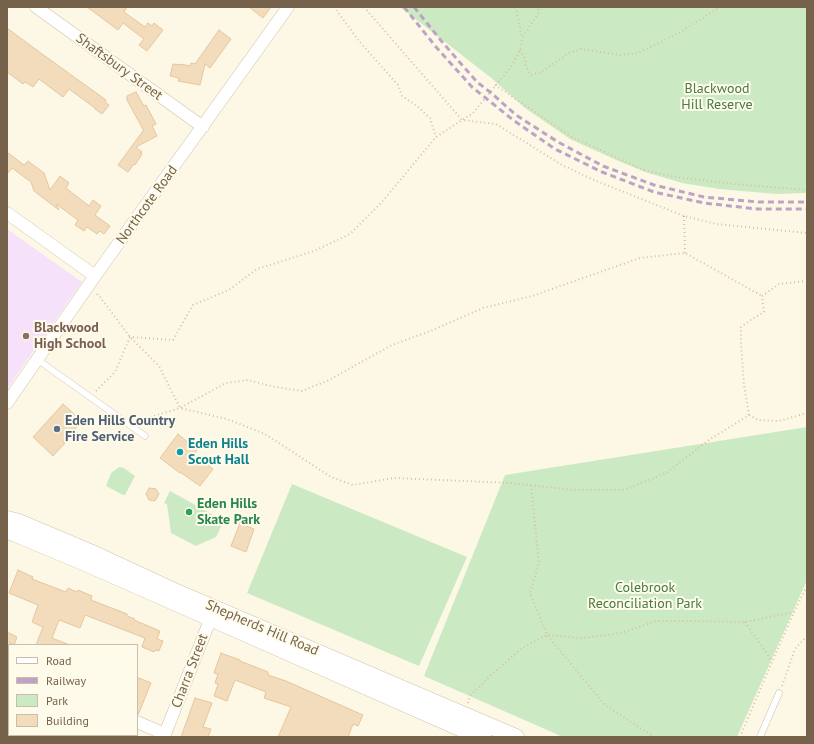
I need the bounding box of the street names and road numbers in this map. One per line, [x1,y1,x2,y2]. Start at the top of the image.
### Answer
street label: Shaftsbury Street [72,30,166,104]
street label: Northcote Road [113,162,181,248]
street label: Shepherds Hill Road [203,597,321,659]
street label: Charra Street [168,631,212,711]

